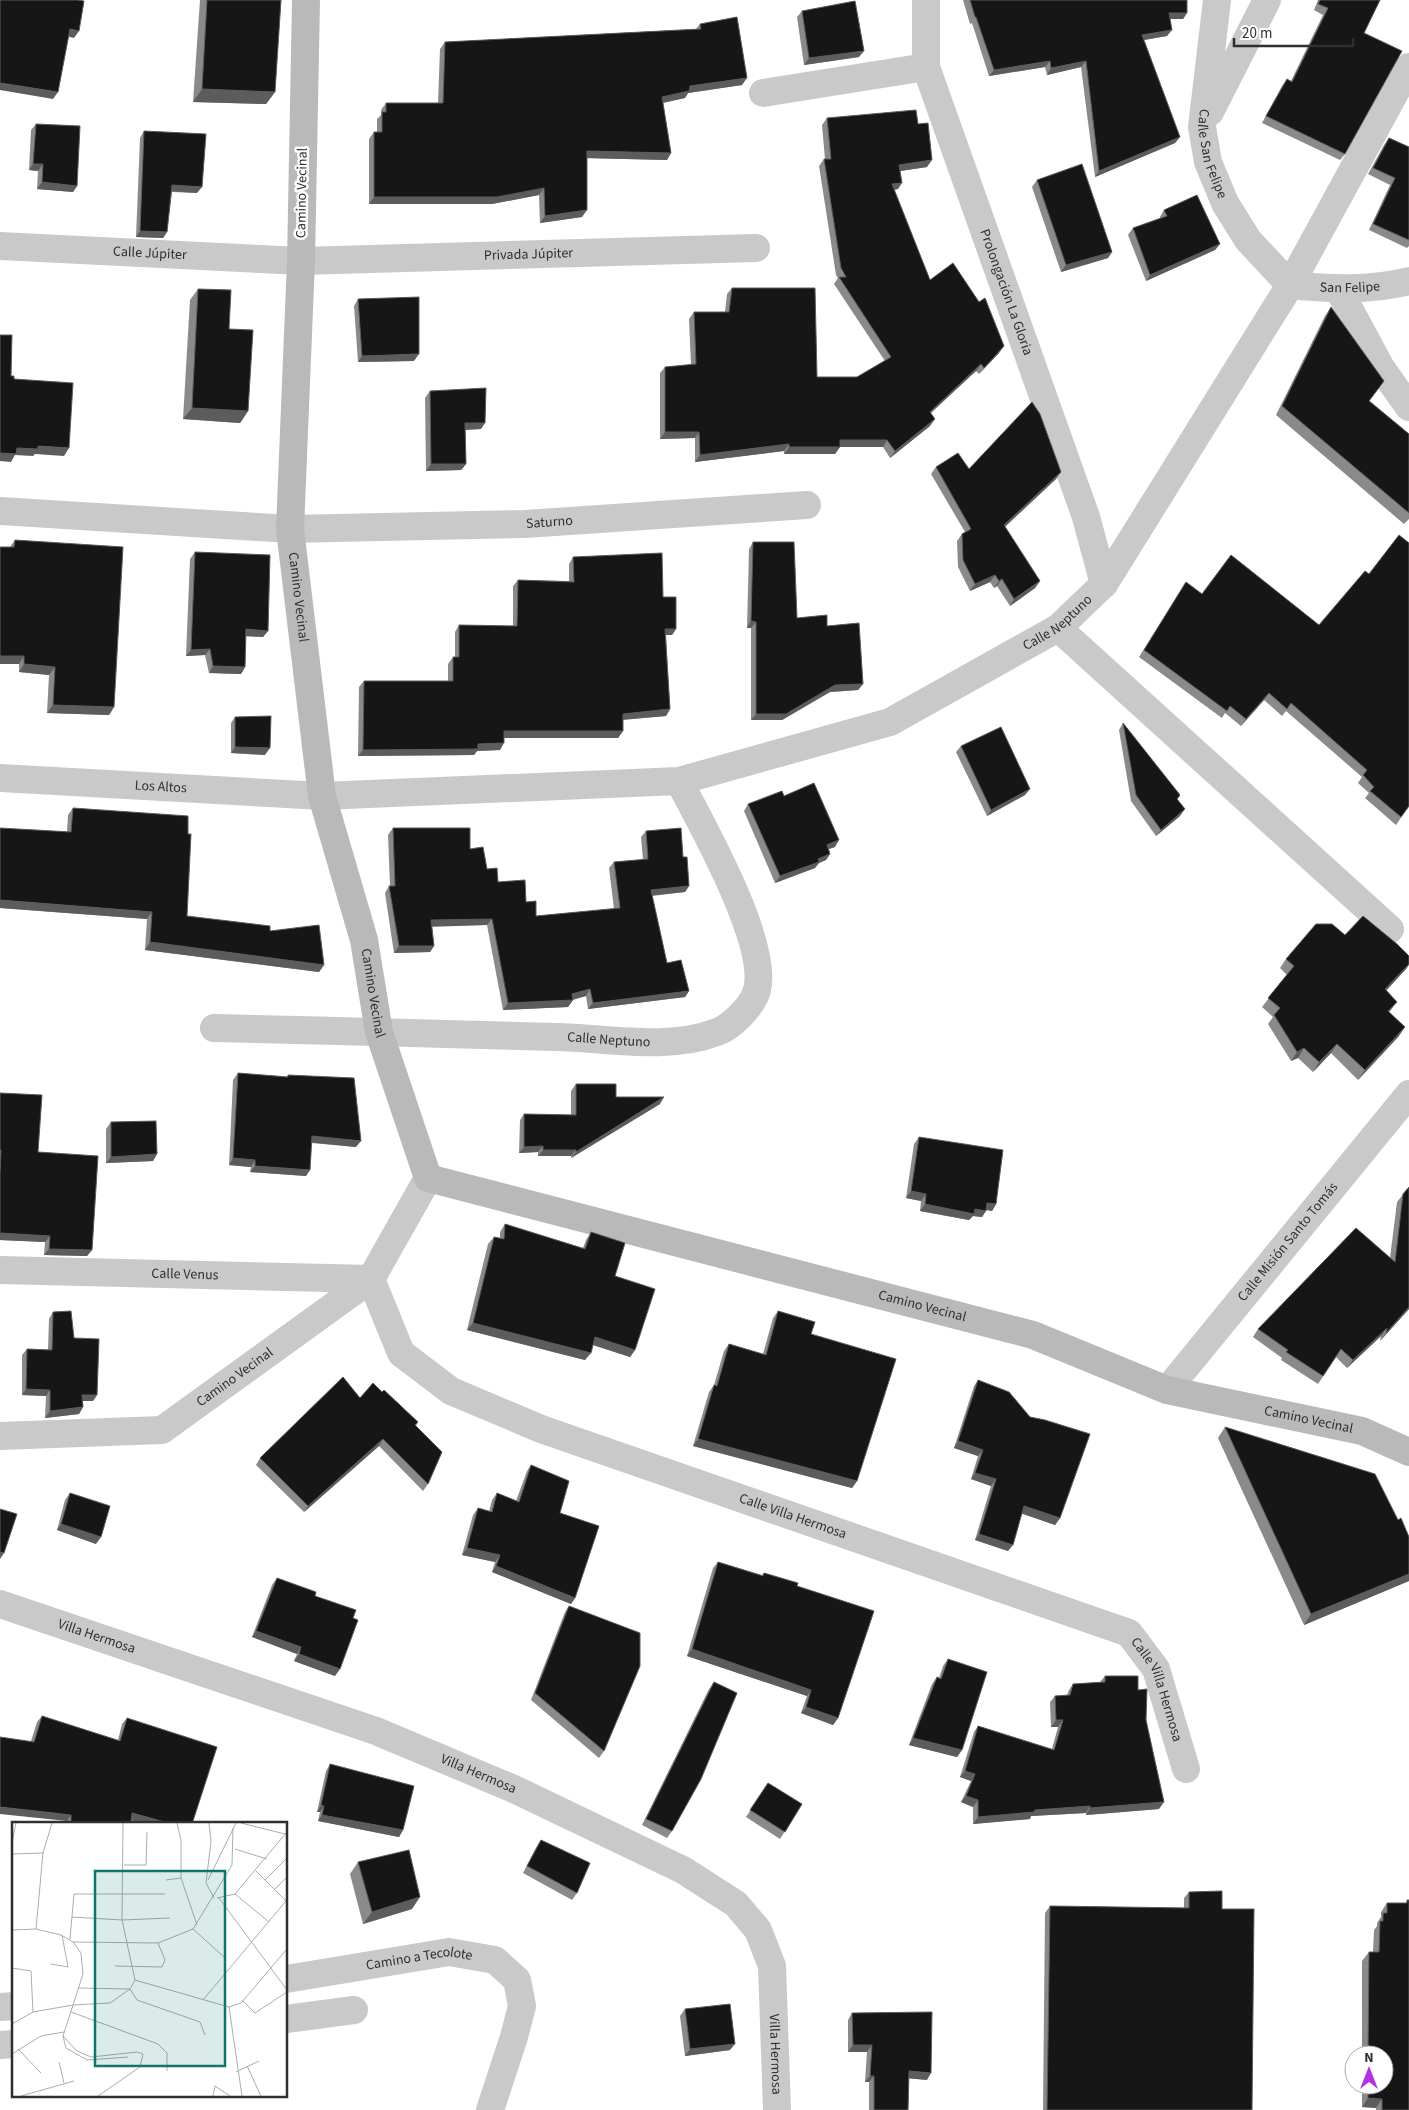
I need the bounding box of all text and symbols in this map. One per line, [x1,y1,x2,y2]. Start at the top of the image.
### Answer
scale bar [1234,15,1353,47]
text: 20 m [1242,23,1272,44]
street label: Calle San Felipe [1192,108,1232,202]
street label: Camino Vecinal [291,147,313,238]
street label: Prolongación La Gloria [974,226,1038,358]
street label: Calle Júpiter [112,242,187,265]
street label: Privada Júpiter [484,243,574,266]
street label: San Felipe [1319,276,1381,298]
street label: Saturno [525,511,573,534]
street label: Camino Vecinal [283,551,314,644]
street label: Calle Neptuno [1019,590,1097,656]
street label: Los Altos [134,776,187,798]
street label: Camino Vecinal [356,947,390,1041]
street label: Calle Neptuno [567,1027,650,1052]
street label: Calle Misión Santo Tomás [1233,1178,1343,1306]
street label: Calle Venus [151,1264,219,1285]
street label: Camino Vecinal [876,1285,969,1327]
street label: Camino Vecinal [192,1343,278,1412]
street label: Camino Vecinal [1262,1401,1355,1439]
street label: Calle Villa Hermosa [736,1488,849,1544]
street label: Villa Hermosa [55,1614,138,1659]
street label: Calle Villa Hermosa [1126,1633,1187,1744]
street label: Villa Hermosa [437,1749,520,1799]
inset map [12,1822,288,2098]
street label: Camino a Tecolote [364,1942,474,1976]
street label: Villa Hermosa [764,2014,786,2095]
north arrow [1344,2045,1394,2095]
text: N [1364,2048,1374,2068]

